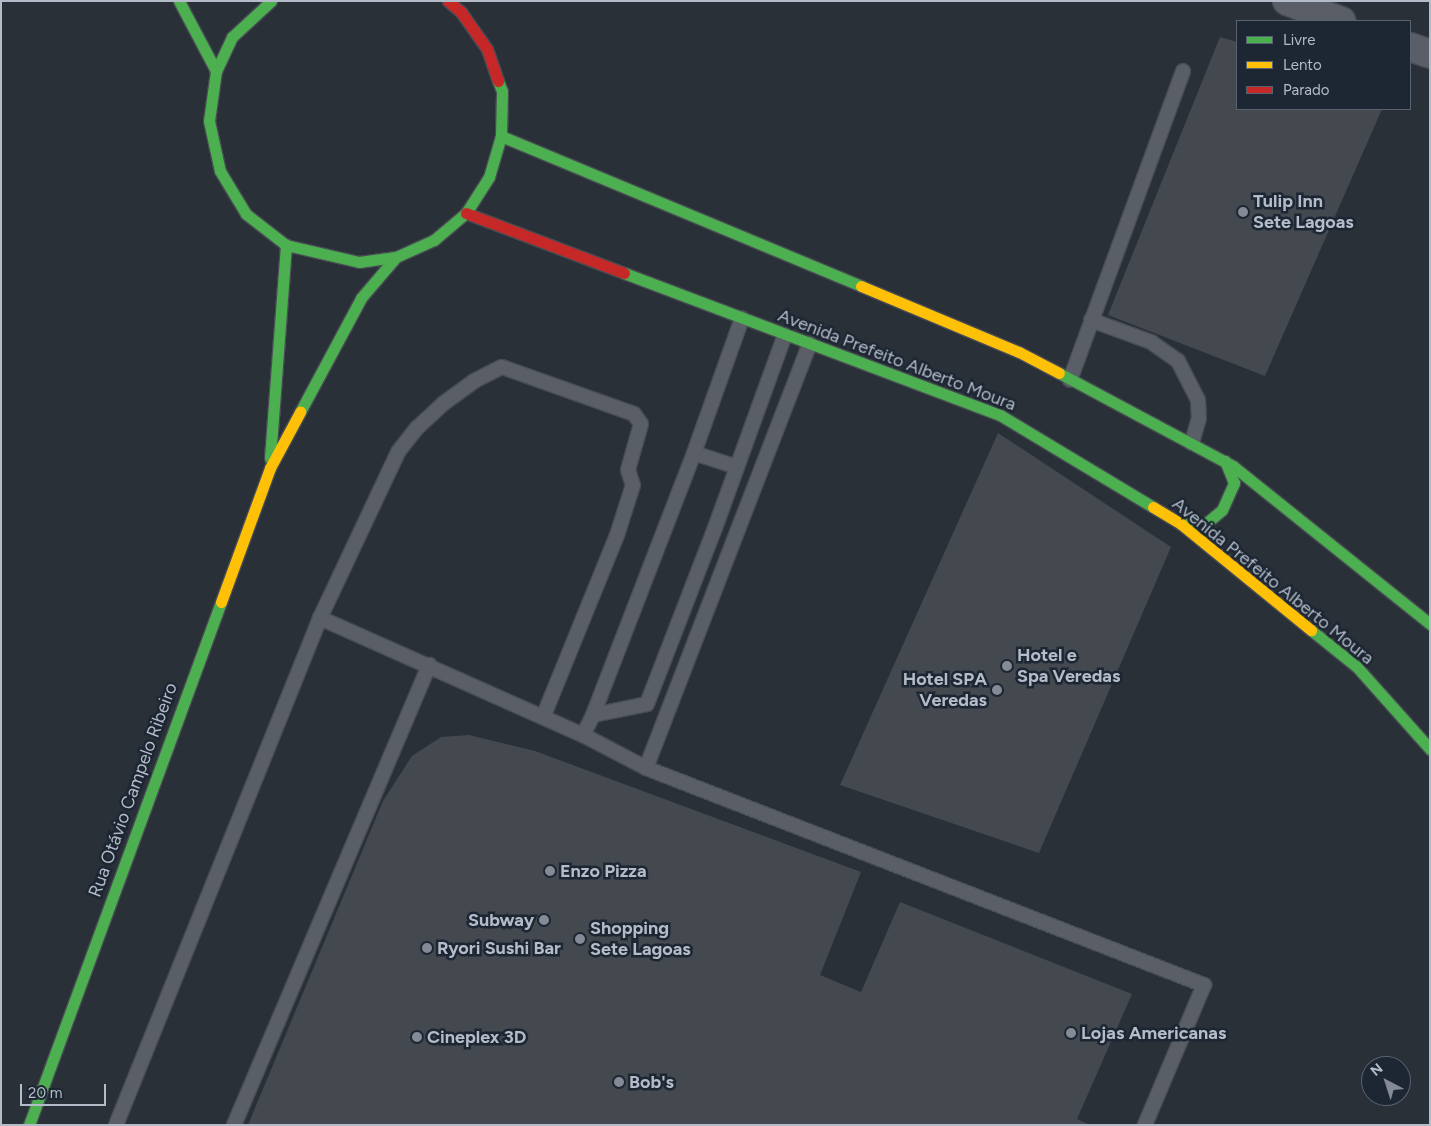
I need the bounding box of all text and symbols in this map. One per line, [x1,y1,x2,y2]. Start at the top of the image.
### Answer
legend [1236,20,1411,110]
text: Livre [1283,31,1315,49]
text: Lento [1283,56,1322,74]
text: Parado [1283,81,1329,99]
place label: Tulip Inn Sete Lagoas [1253,191,1354,233]
marker: Tulip Inn Sete Lagoas [1237,206,1249,218]
street label: Avenida Prefeito Alberto Moura [775,305,1019,415]
street label: Avenida Prefeito Alberto Moura [1168,493,1378,669]
place label: Hotel e Spa Veredas [1017,645,1120,688]
marker: Hotel e Spa Veredas [1001,660,1013,672]
place label: Hotel SPA Veredas [903,669,987,712]
street label: Rua Otávio Campelo Ribeiro [84,680,182,900]
marker: Hotel SPA Veredas [991,684,1003,696]
place label: Enzo Pizza [560,860,646,882]
marker: Enzo Pizza [544,865,556,877]
place label: Subway [468,909,534,931]
marker: Subway [538,914,550,926]
place label: Shopping Sete Lagoas [590,918,691,961]
marker: Shopping Sete Lagoas [574,933,586,945]
place label: Ryori Sushi Bar [437,937,561,959]
marker: Ryori Sushi Bar [421,942,433,954]
place label: Lojas Americanas [1081,1022,1226,1044]
place label: Cineplex 3D [427,1026,526,1048]
marker: Lojas Americanas [1065,1027,1077,1039]
marker: Cineplex 3D [411,1031,423,1043]
north arrow [1361,1056,1411,1106]
text: N [1367,1060,1386,1080]
place label: Bob's [629,1071,674,1093]
scale bar [22,1074,109,1106]
marker: Bob's [613,1076,625,1088]
text: 20 m [28,1084,62,1102]

